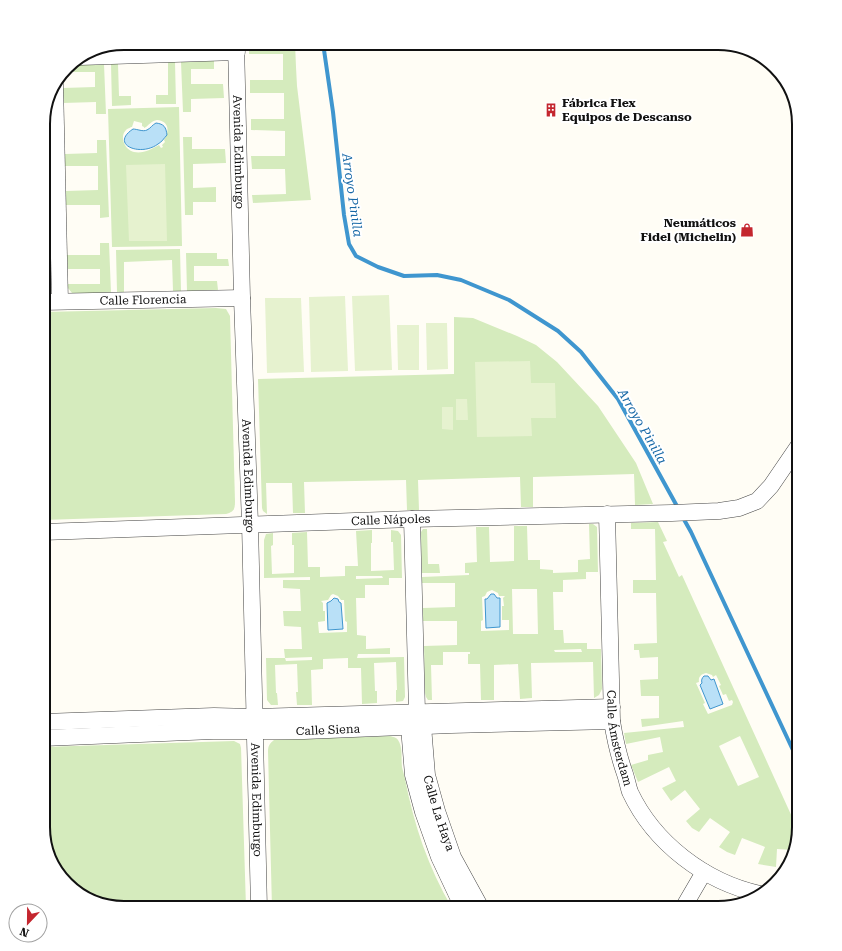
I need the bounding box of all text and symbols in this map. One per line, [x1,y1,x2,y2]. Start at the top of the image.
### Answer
street label: Avenida Edimburgo [230,95,247,209]
place label: Fábrica Flex Equipos de Descanso [562,96,692,124]
building icon: Fábrica Flex Equipos de Descanso [543,102,559,118]
water label: Arroyo Pinilla [339,151,366,238]
place label: Neumáticos Fidel (Michelin) [641,216,736,244]
shop icon: Neumáticos Fidel (Michelin) [739,222,755,238]
street label: Calle Florencia [99,292,187,308]
water label: Arroyo Pinilla [614,385,670,467]
street label: Avenida Edimburgo [239,419,257,533]
street label: Calle Nápoles [351,512,431,528]
street label: Calle Ámsterdam [604,690,635,788]
street label: Calle Siena [296,722,361,738]
street label: Avenida Edimburgo [248,742,265,857]
street label: Calle La Haya [420,774,458,853]
north arrow [8,903,48,943]
text: N [18,924,31,939]

